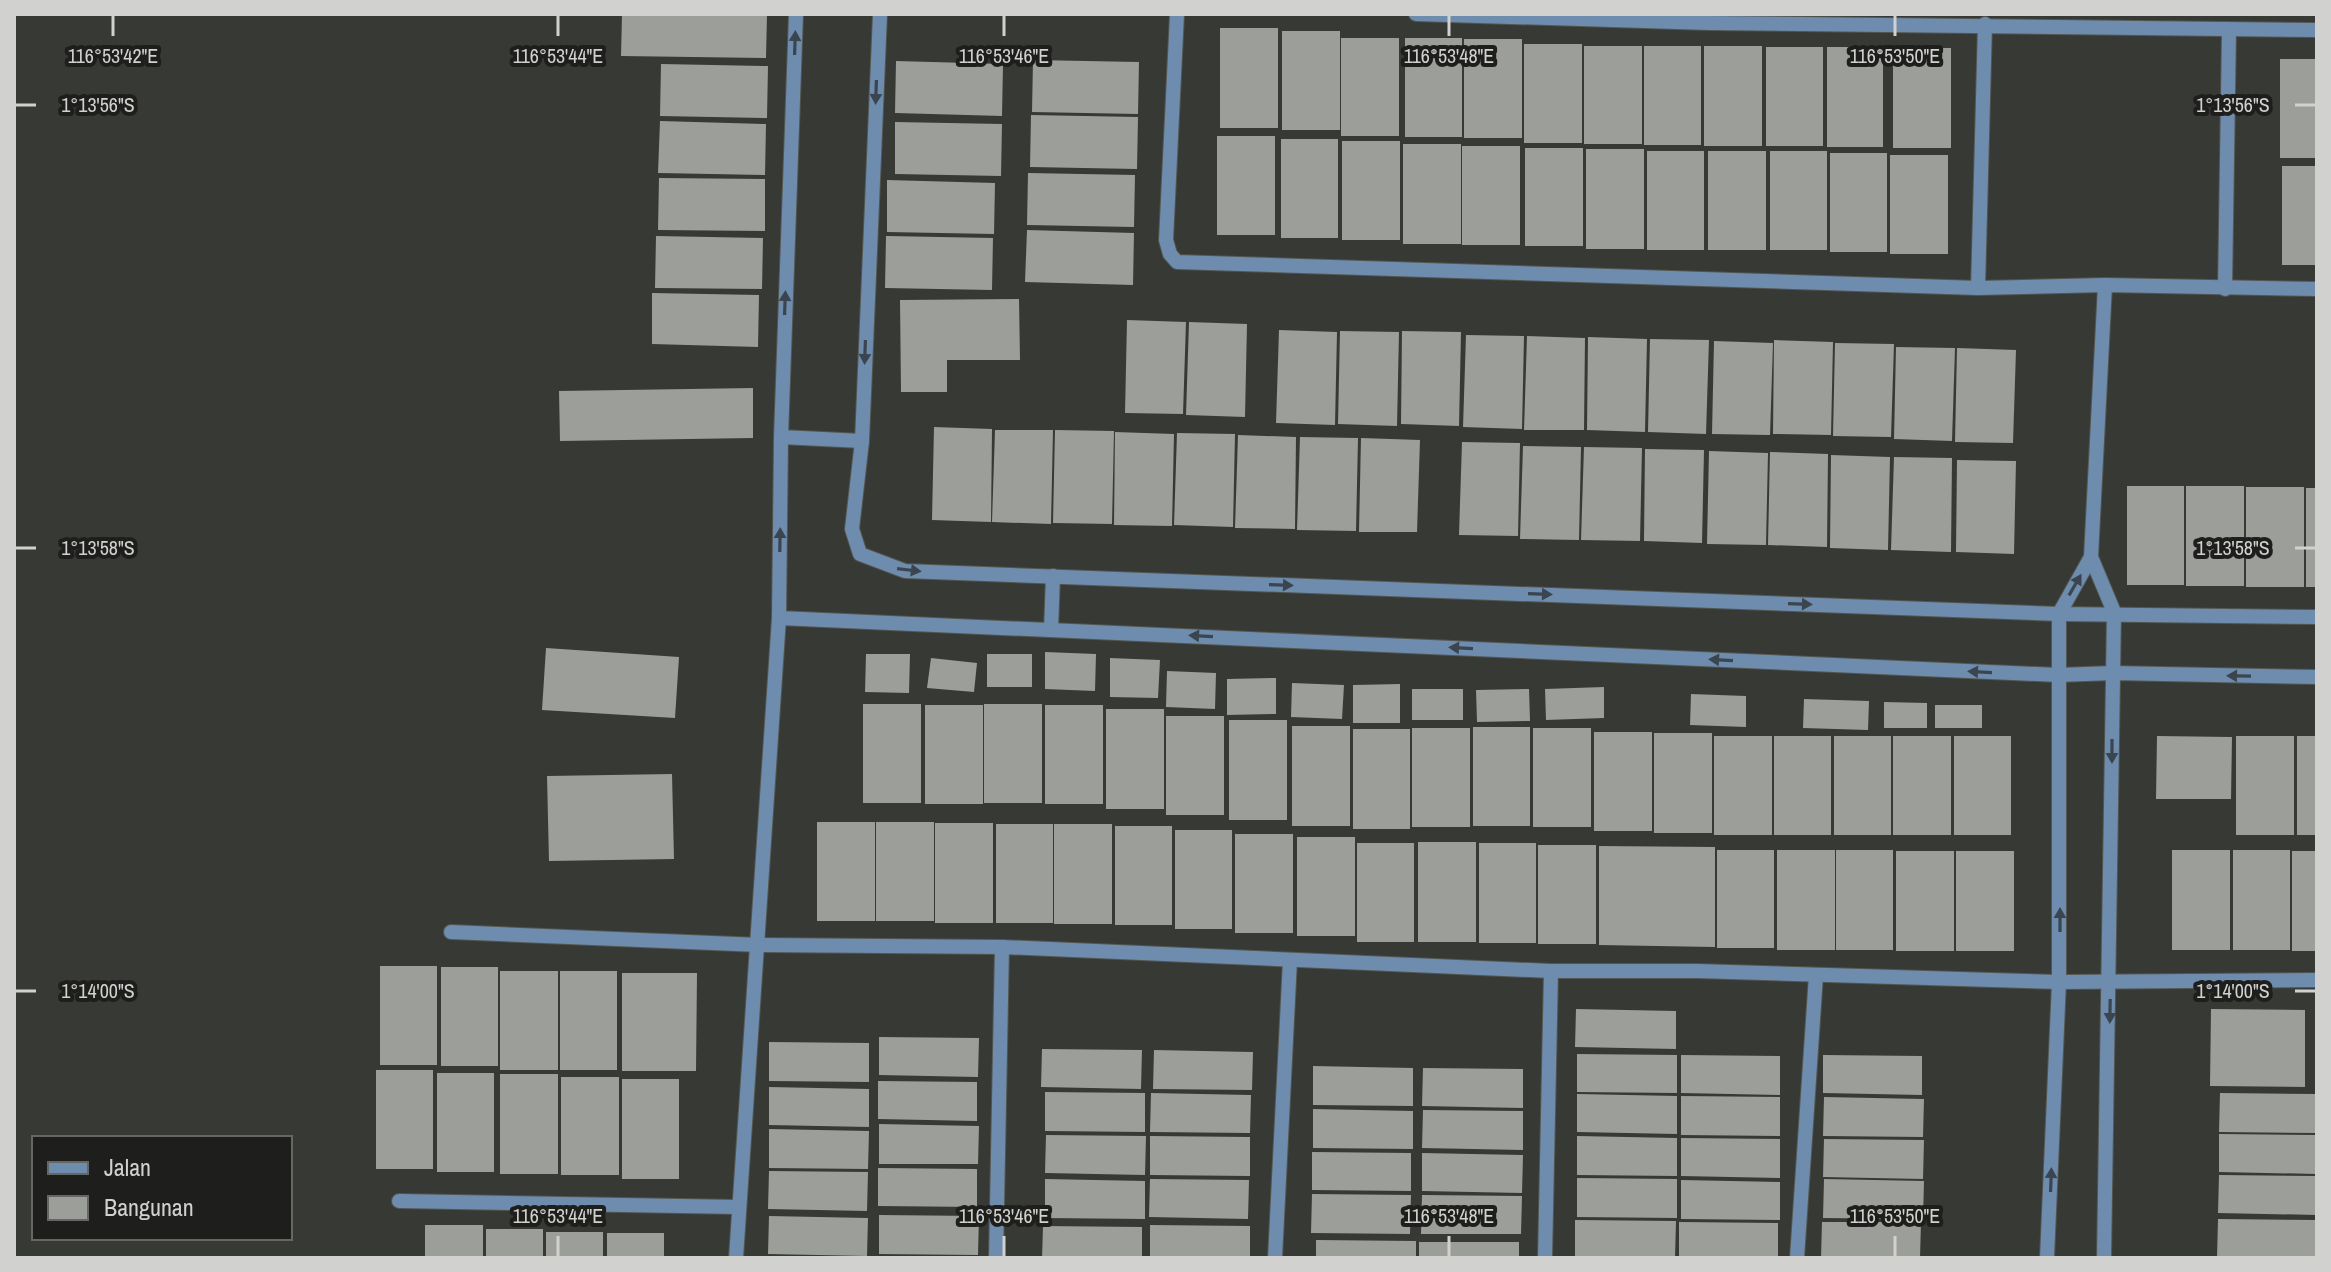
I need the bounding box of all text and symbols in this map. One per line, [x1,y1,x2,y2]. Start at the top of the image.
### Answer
one-way arrow [788,30,801,55]
text: 116°53'42"E [68,42,158,69]
text: 116°53'44"E [513,42,603,69]
text: 116°53'46"E [959,42,1049,69]
text: 116°53'48"E [1404,42,1494,69]
text: 116°53'50"E [1850,42,1940,69]
one-way arrow [870,80,883,105]
text: 1°13'56"S [61,91,135,118]
text: 1°13'56"S [2196,91,2270,118]
one-way arrow [779,290,792,315]
one-way arrow [859,340,872,365]
one-way arrow [774,527,786,552]
text: 1°13'58"S [61,534,135,561]
text: 1°13'58"S [2196,534,2270,561]
one-way arrow [897,563,922,576]
one-way arrow [2068,574,2082,597]
one-way arrow [1269,578,1294,591]
one-way arrow [1528,588,1553,601]
one-way arrow [1788,598,1813,611]
one-way arrow [1188,630,1213,643]
one-way arrow [1448,641,1473,654]
one-way arrow [1708,653,1733,666]
one-way arrow [1967,665,1992,678]
one-way arrow [2226,669,2251,682]
one-way arrow [2106,739,2118,764]
one-way arrow [2054,907,2066,932]
text: 1°14'00"S [61,977,135,1004]
text: 1°14'00"S [2196,977,2270,1004]
one-way arrow [2103,999,2116,1024]
legend [32,1136,292,1240]
text: Jalan [104,1151,151,1183]
one-way arrow [2044,1167,2057,1192]
text: Bangunan [104,1191,194,1223]
text: 116°53'44"E [513,1202,603,1229]
text: 116°53'46"E [959,1202,1049,1229]
text: 116°53'48"E [1404,1202,1494,1229]
text: 116°53'50"E [1850,1202,1940,1229]

